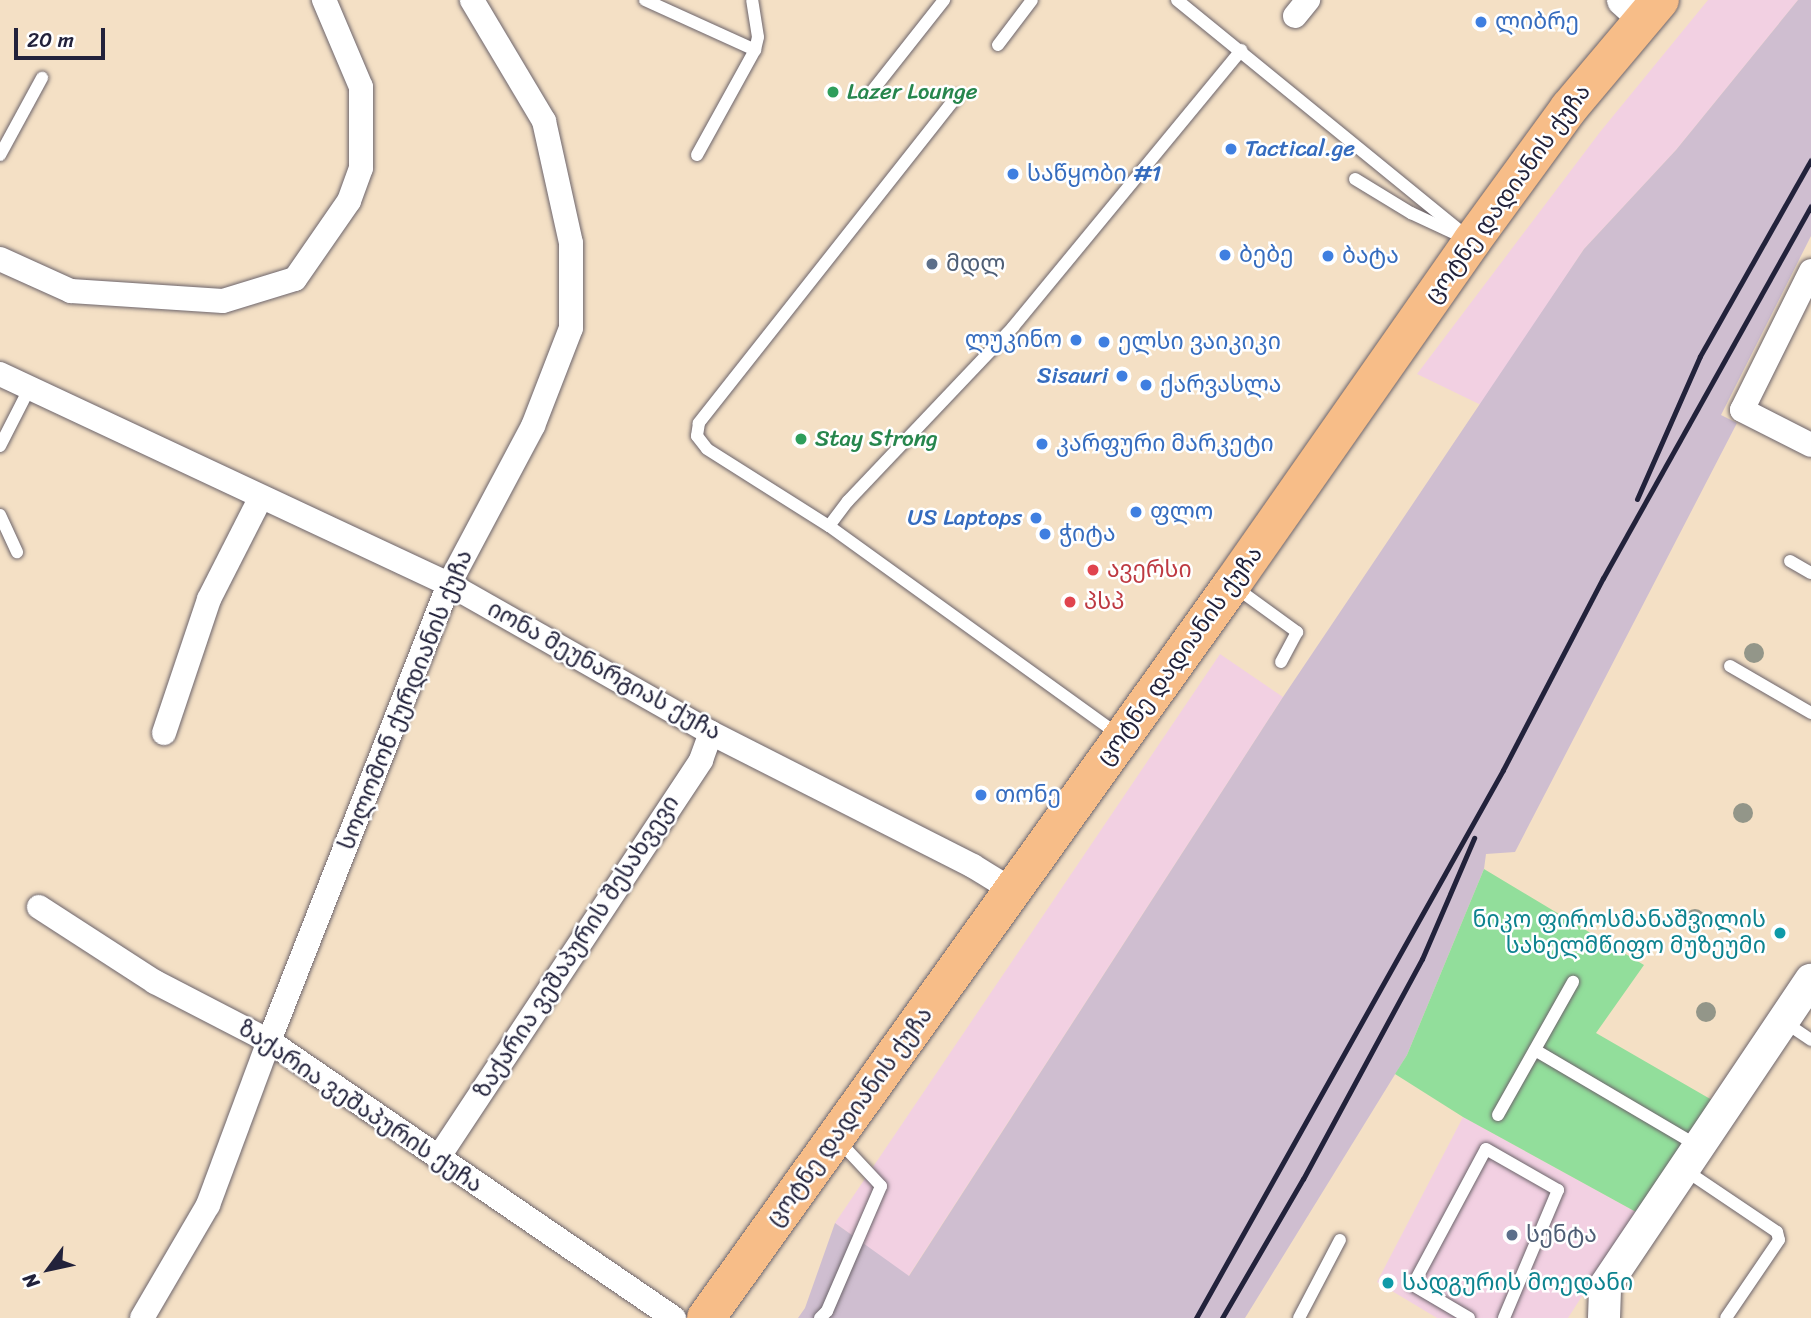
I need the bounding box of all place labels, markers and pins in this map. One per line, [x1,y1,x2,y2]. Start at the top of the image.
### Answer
place label: ლიბრე [1495,8,1579,36]
marker: ლიბრე [1473,14,1489,30]
place label: Lazer Lounge [847,78,977,106]
marker: Lazer Lounge [825,84,841,100]
place label: Tactical.ge [1245,135,1355,163]
marker: Tactical.ge [1223,141,1239,157]
place label: საწყობი #1 [1027,160,1161,188]
marker: საწყობი #1 [1005,166,1021,182]
place label: ბებე [1239,241,1293,269]
place label: ბატა [1342,242,1399,270]
marker: ბებე [1217,247,1233,263]
marker: ბატა [1320,248,1336,264]
place label: მდლ [946,250,1005,278]
marker: მდლ [924,256,940,272]
place label: ლუკინო [965,326,1062,354]
place label: ელსი ვაიკიკი [1118,328,1281,356]
marker: ლუკინო [1068,332,1084,348]
marker: ელსი ვაიკიკი [1096,334,1112,350]
place label: Sisauri [1037,362,1108,390]
marker: Sisauri [1114,368,1130,384]
place label: ქარვასლა [1160,371,1281,399]
marker: ქარვასლა [1138,377,1154,393]
place label: Stay Strong [815,425,939,453]
place label: კარფური მარკეტი [1056,430,1274,458]
marker: Stay Strong [793,431,809,447]
marker: კარფური მარკეტი [1034,436,1050,452]
place label: ფლო [1150,498,1213,526]
place label: US Laptops [908,504,1022,532]
marker: ფლო [1128,504,1144,520]
marker: US Laptops [1028,510,1044,526]
place label: ჭიტა [1059,520,1116,548]
marker: ჭიტა [1037,526,1053,542]
place label: ავერსი [1107,556,1192,584]
marker: ავერსი [1085,562,1101,578]
place label: პსპ [1084,588,1124,616]
marker: პსპ [1062,594,1078,610]
place label: თონე [995,781,1061,809]
marker: თონე [973,787,989,803]
place label: ნიკო ფიროსმანაშვილის სახელმწიფო მუზეუმი [1473,906,1766,960]
marker: ნიკო ფიროსმანაშვილის სახელმწიფო მუზეუმი [1772,925,1788,941]
place label: სენტა [1526,1221,1597,1249]
marker: სენტა [1504,1227,1520,1243]
place label: სადგურის მოედანი [1402,1269,1633,1297]
marker: სადგურის მოედანი [1380,1275,1396,1291]

